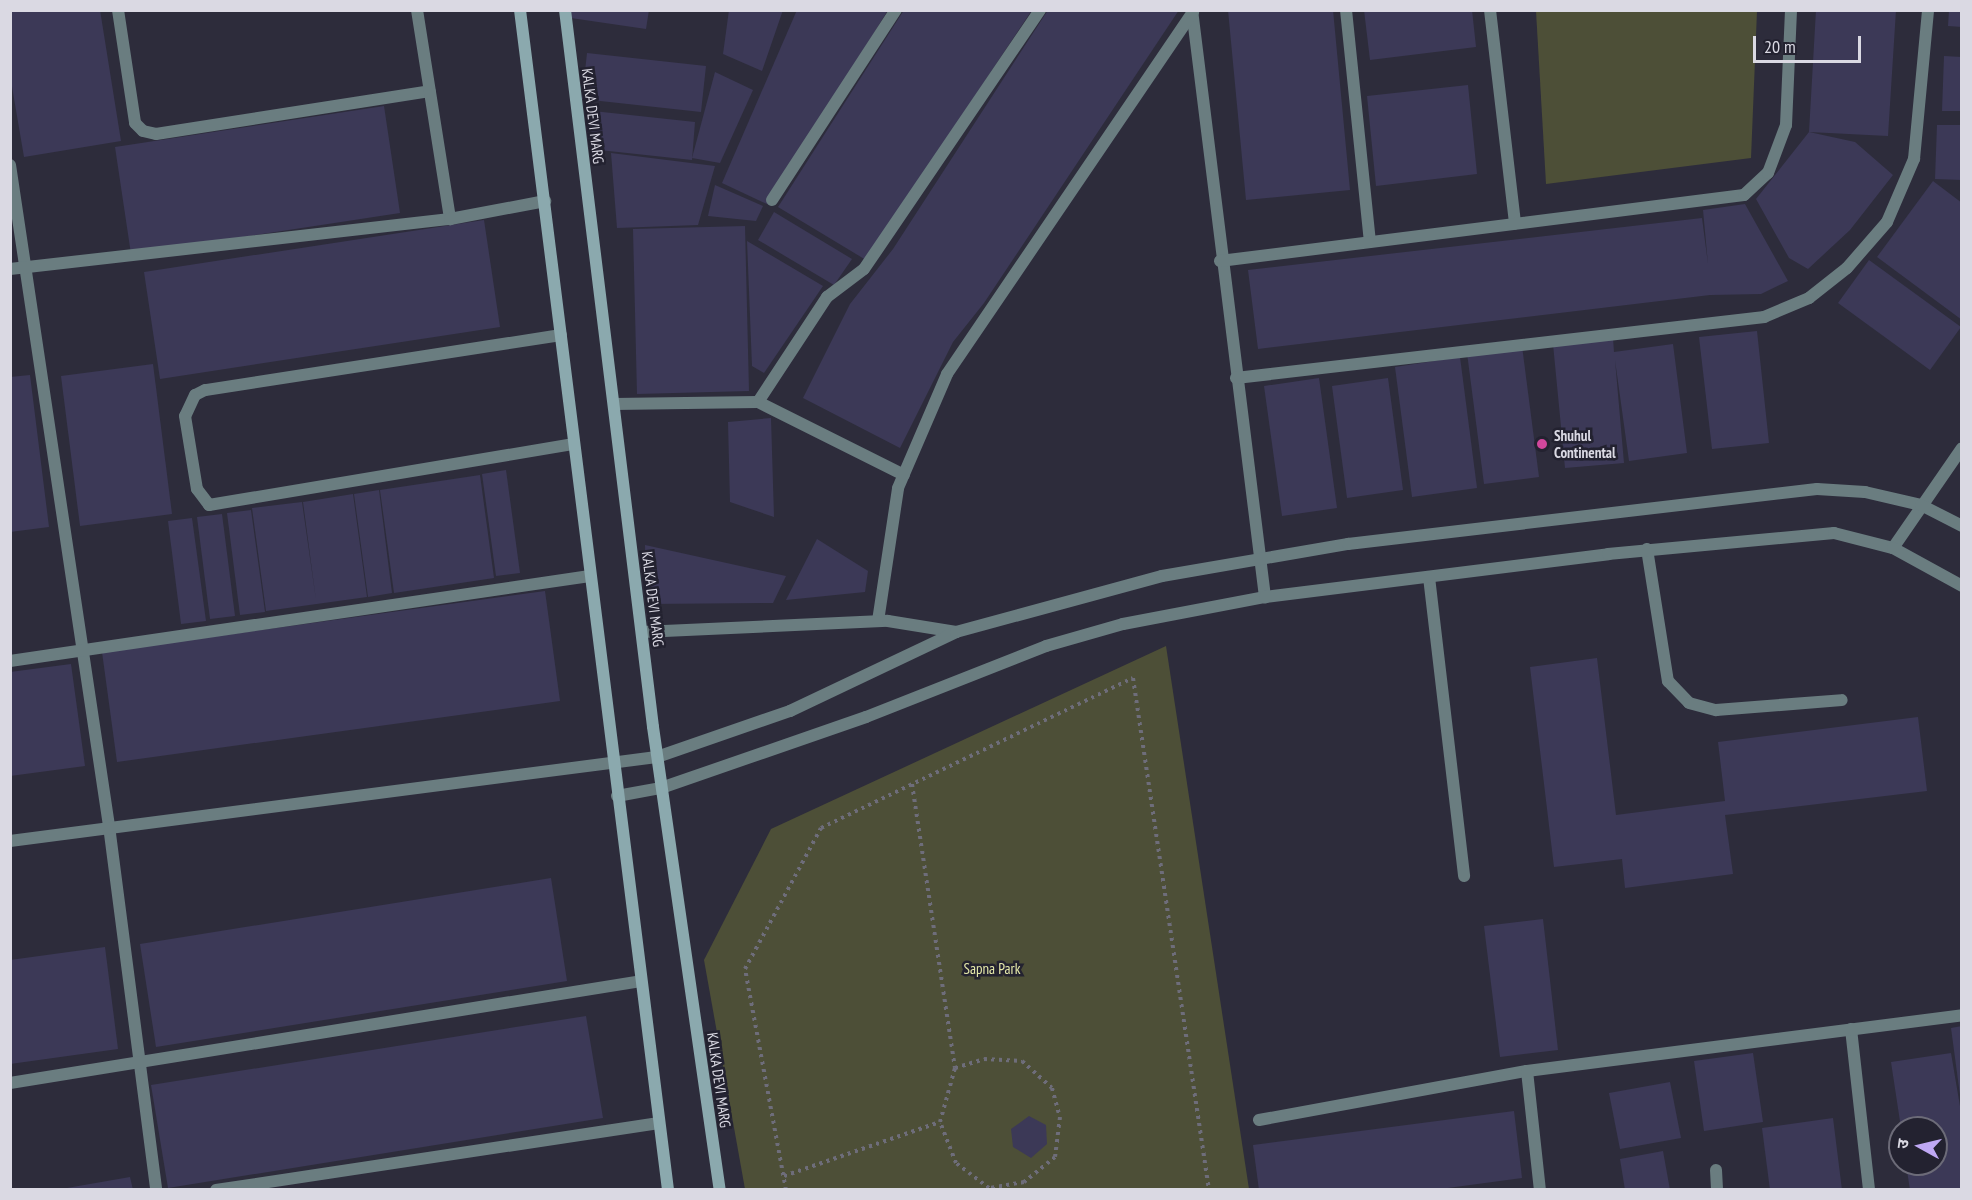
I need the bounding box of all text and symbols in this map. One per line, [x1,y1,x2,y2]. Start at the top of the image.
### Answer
scale bar [1756,24,1864,62]
text: 20 m [1764,35,1796,58]
street label: KALKA DEVI MARG [578,67,608,165]
place label: Shuhul Continental [1554,426,1616,461]
marker: Shuhul Continental [1535,437,1549,451]
street label: KALKA DEVI MARG [638,550,668,648]
park label: Sapna Park [964,960,1020,978]
street label: KALKA DEVI MARG [703,1031,735,1129]
north arrow [1888,1116,1948,1176]
text: उ [1892,1138,1913,1150]

